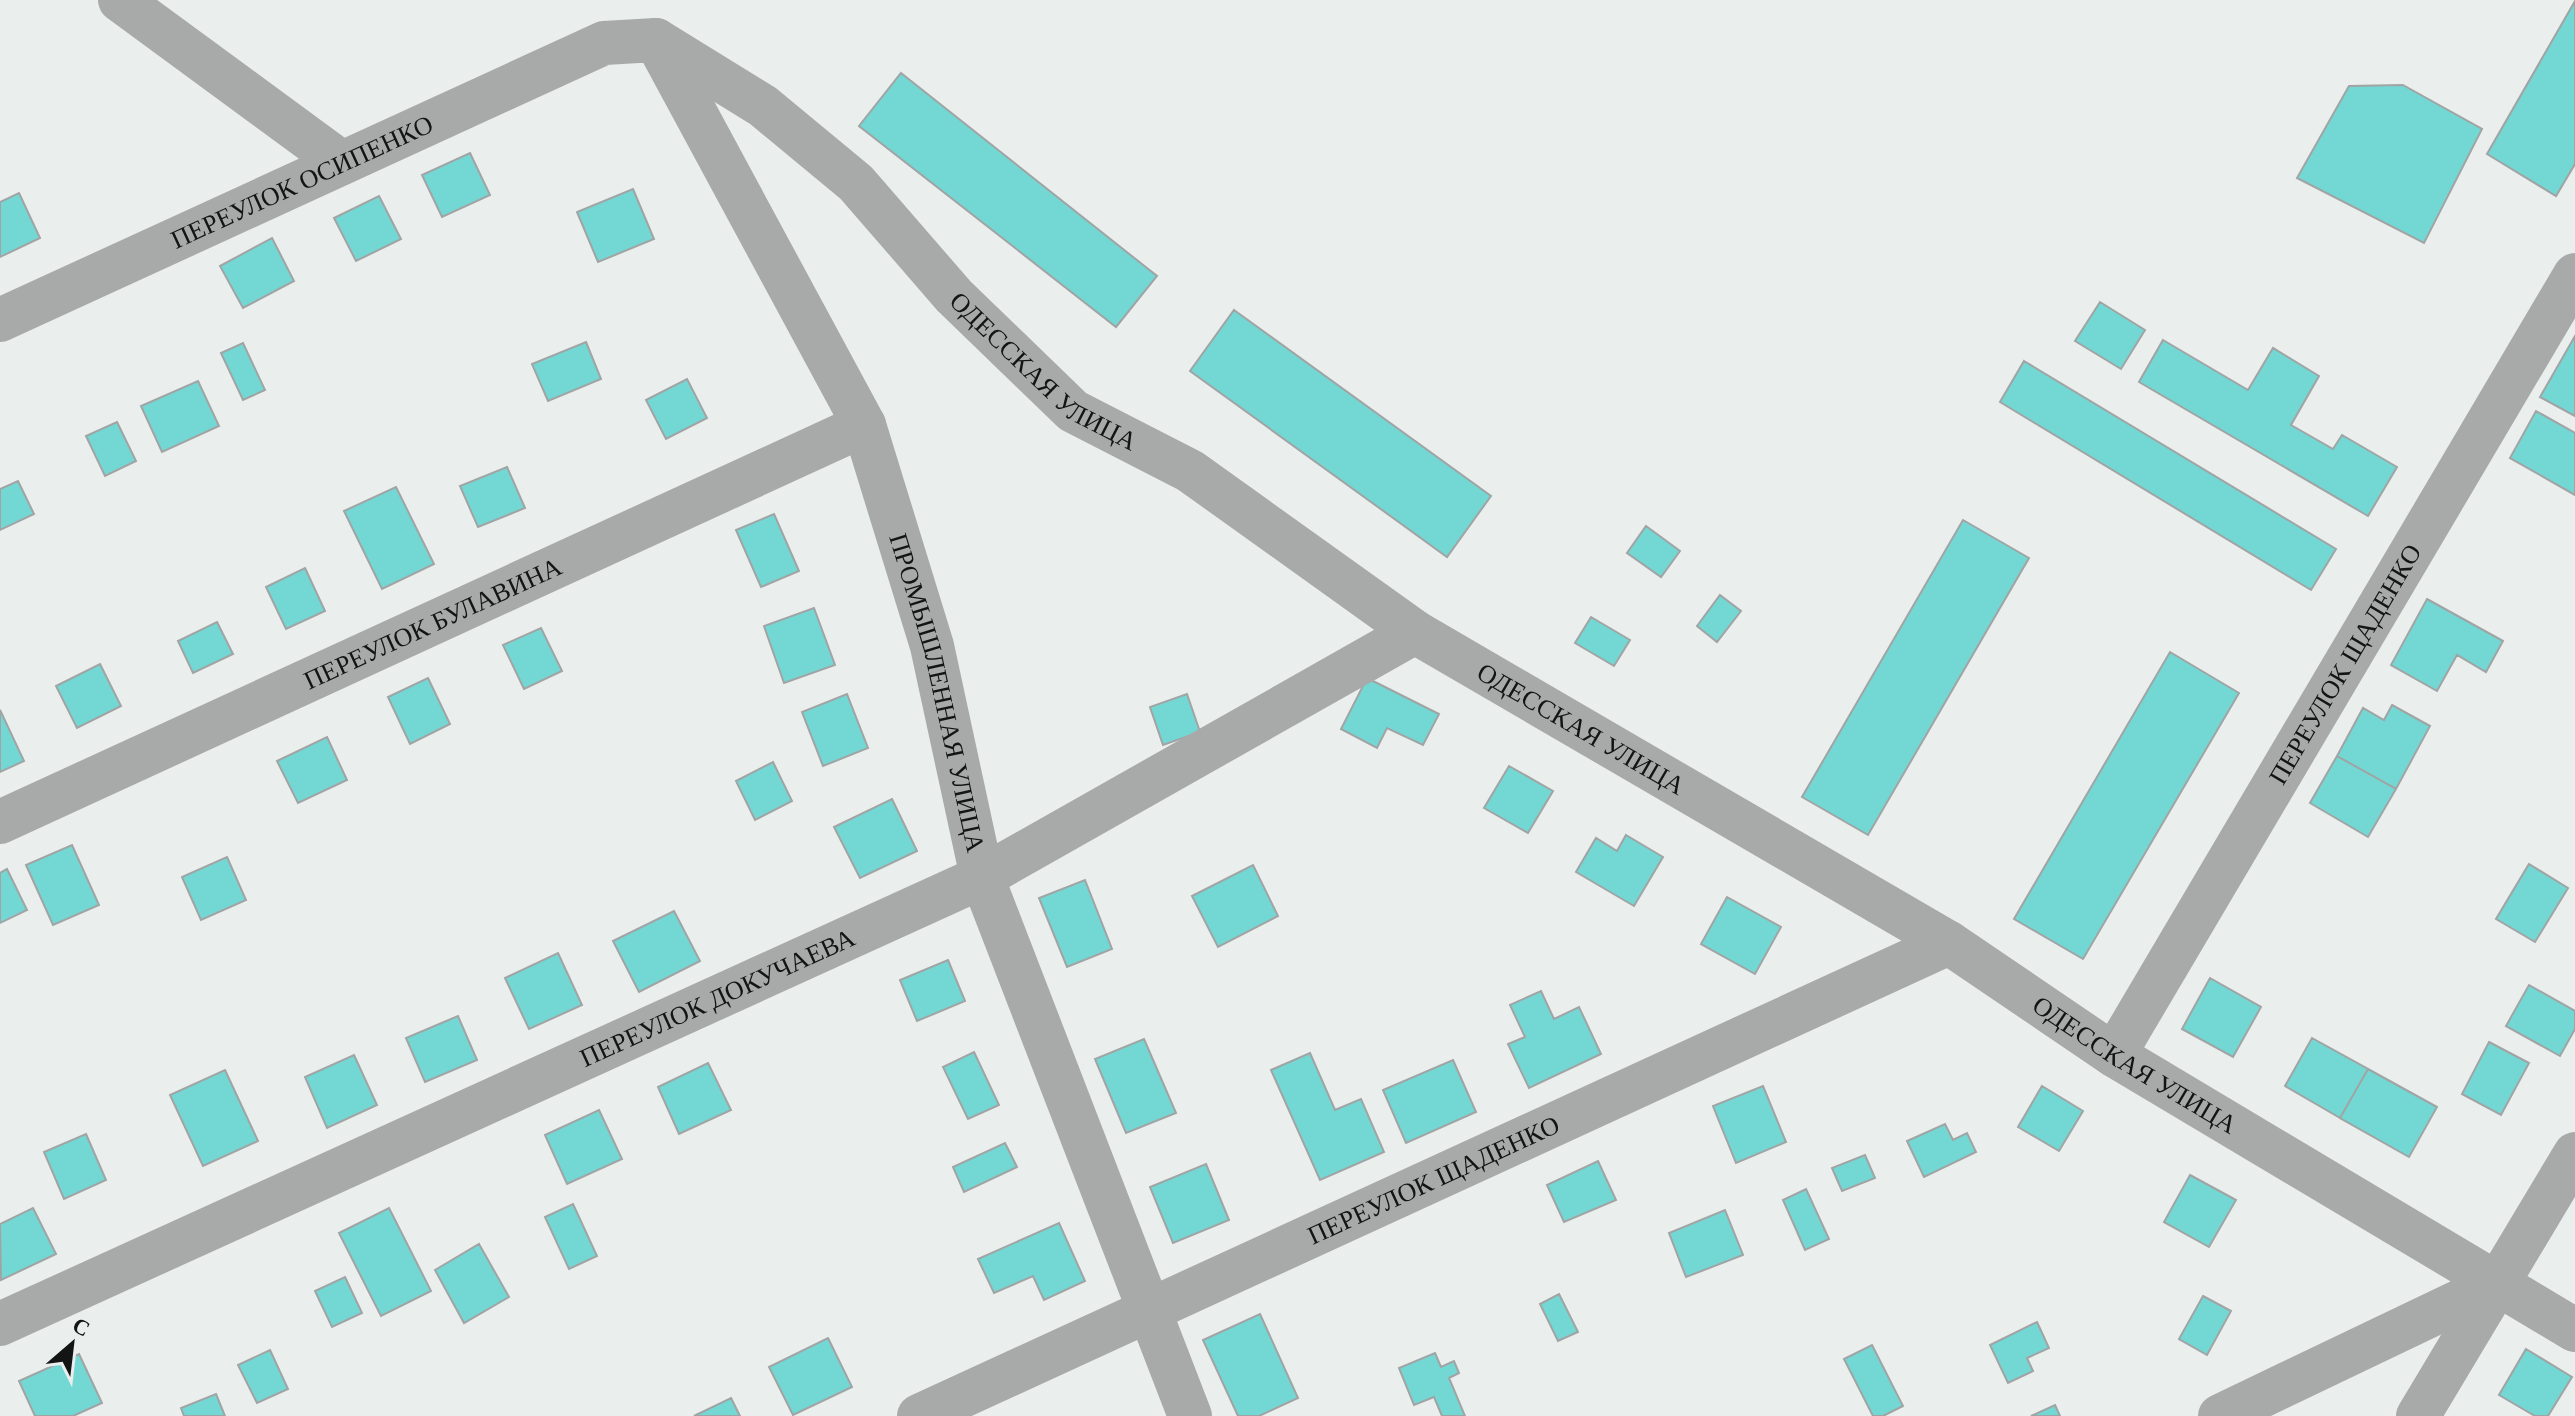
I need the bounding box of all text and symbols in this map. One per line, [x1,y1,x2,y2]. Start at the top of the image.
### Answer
street label: ПЕРЕУЛОК ОСИПЕНКО [166,109,438,255]
street label: ОДЕССКАЯ УЛИЦА [944,286,1142,456]
street label: ПРОМЫШЛЕННАЯ УЛИЦА [883,530,990,855]
street label: ПЕРЕУЛОК ЩАДЕНКО [2263,539,2428,790]
street label: ПЕРЕУЛОК БУЛАВИНА [299,552,566,695]
street label: ОДЕССКАЯ УЛИЦА [1472,657,1690,801]
street label: ПЕРЕУЛОК ДОКУЧАЕВА [575,923,860,1073]
street label: ОДЕССКАЯ УЛИЦА [2027,990,2242,1140]
street label: ПЕРЕУЛОК ЩАДЕНКО [1303,1110,1564,1251]
north arrow [32,1304,112,1384]
text: С [68,1312,94,1342]

